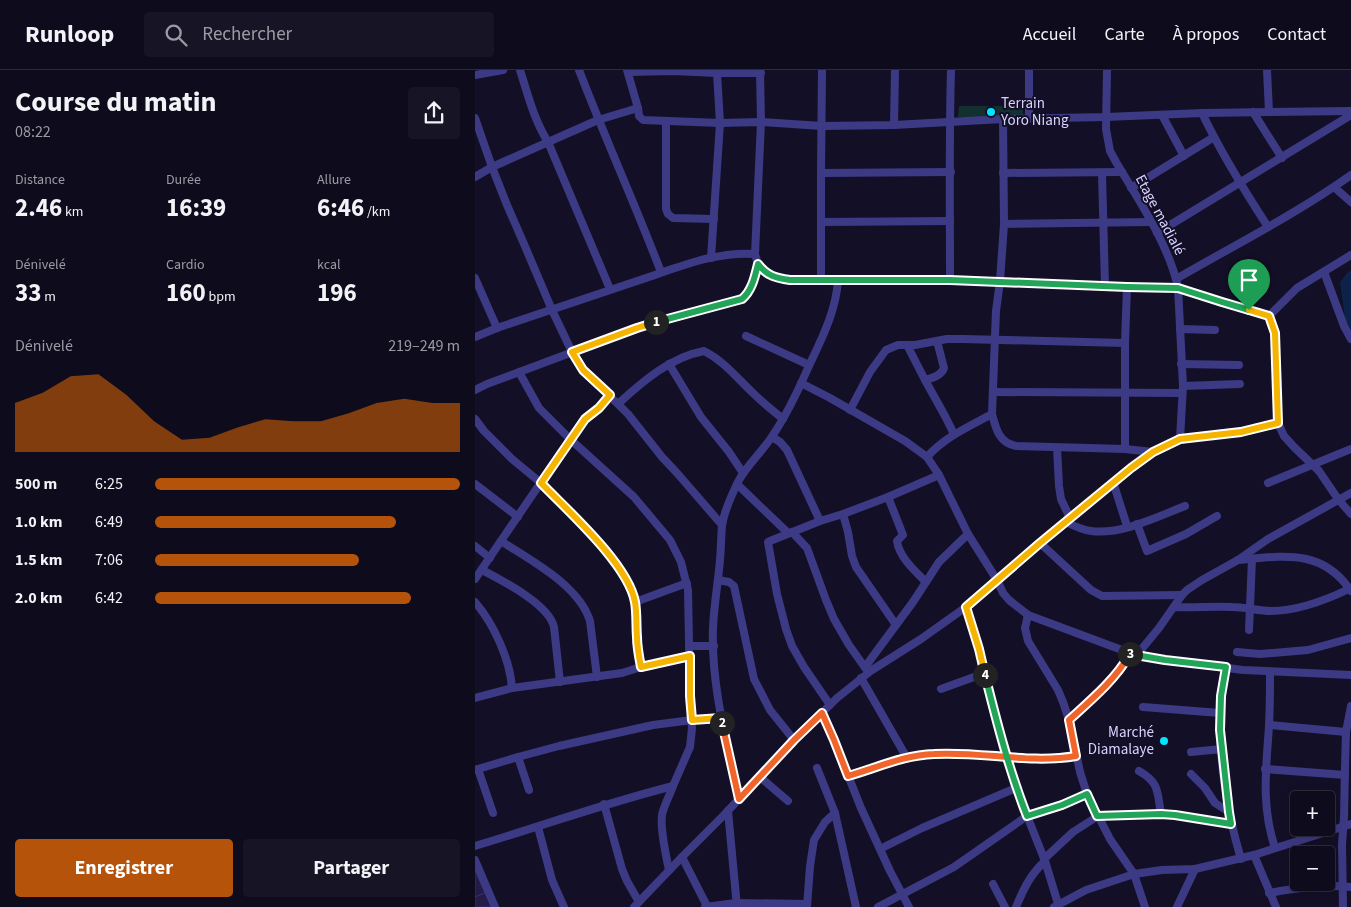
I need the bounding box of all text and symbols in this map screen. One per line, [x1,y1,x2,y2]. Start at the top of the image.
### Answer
search box [144,12,494,57]
text: Runloop [25,17,114,52]
icon: search [162,21,190,49]
text: Rechercher [202,21,292,48]
text: Accueil [1023,22,1076,47]
text: Carte [1104,22,1145,47]
text: À propos [1173,22,1239,47]
text: Contact [1267,22,1326,47]
text: Course du matin [15,82,216,122]
button: share [408,87,460,139]
place label: Terrain Yoro Niang [1000,93,1069,131]
marker: Terrain Yoro Niang [985,106,997,118]
text: 08:22 [15,121,51,143]
text: Distance [15,170,65,190]
text: Durée [166,170,201,190]
text: Allure [317,170,351,190]
street label: Etage madialé [1130,171,1190,259]
text: 2.46 [15,190,62,226]
text: 16:39 [166,190,226,226]
text: 6:46 [317,190,364,226]
text: km [62,202,83,222]
text: /km [364,202,390,222]
text: Dénivelé [15,255,66,275]
text: Cardio [166,255,205,275]
text: kcal [317,255,341,275]
pin [1228,259,1270,310]
icon: arrive [1235,266,1263,294]
text: 33 [15,275,41,311]
text: 160 [166,275,206,311]
text: 196 [317,275,357,311]
text: m [41,287,56,307]
text: bpm [206,287,236,307]
pin: 1 [643,310,669,334]
text: 1 [653,312,660,332]
text: Dénivelé [15,335,73,357]
text: 219–249 m [388,335,460,357]
text: 500 m [15,473,57,495]
text: 6:25 [95,473,123,495]
text: 1.0 km [15,511,62,533]
text: 6:49 [95,511,123,533]
text: 1.5 km [15,549,62,571]
text: 7:06 [95,549,123,571]
text: 2.0 km [15,587,62,609]
text: 6:42 [95,587,123,609]
pin: 3 [1117,642,1143,666]
text: 3 [1127,644,1134,664]
pin: 4 [973,662,997,688]
text: 4 [982,665,989,685]
pin: 2 [709,710,735,736]
text: 2 [719,713,726,733]
place label: Marché Diamalaye [1088,722,1154,760]
marker: Marché Diamalaye [1158,735,1170,747]
map controls [1290,791,1335,891]
button: + [1290,791,1335,836]
button: Enregistrer [15,839,233,897]
button: Partager [243,839,460,897]
button: − [1290,846,1335,891]

